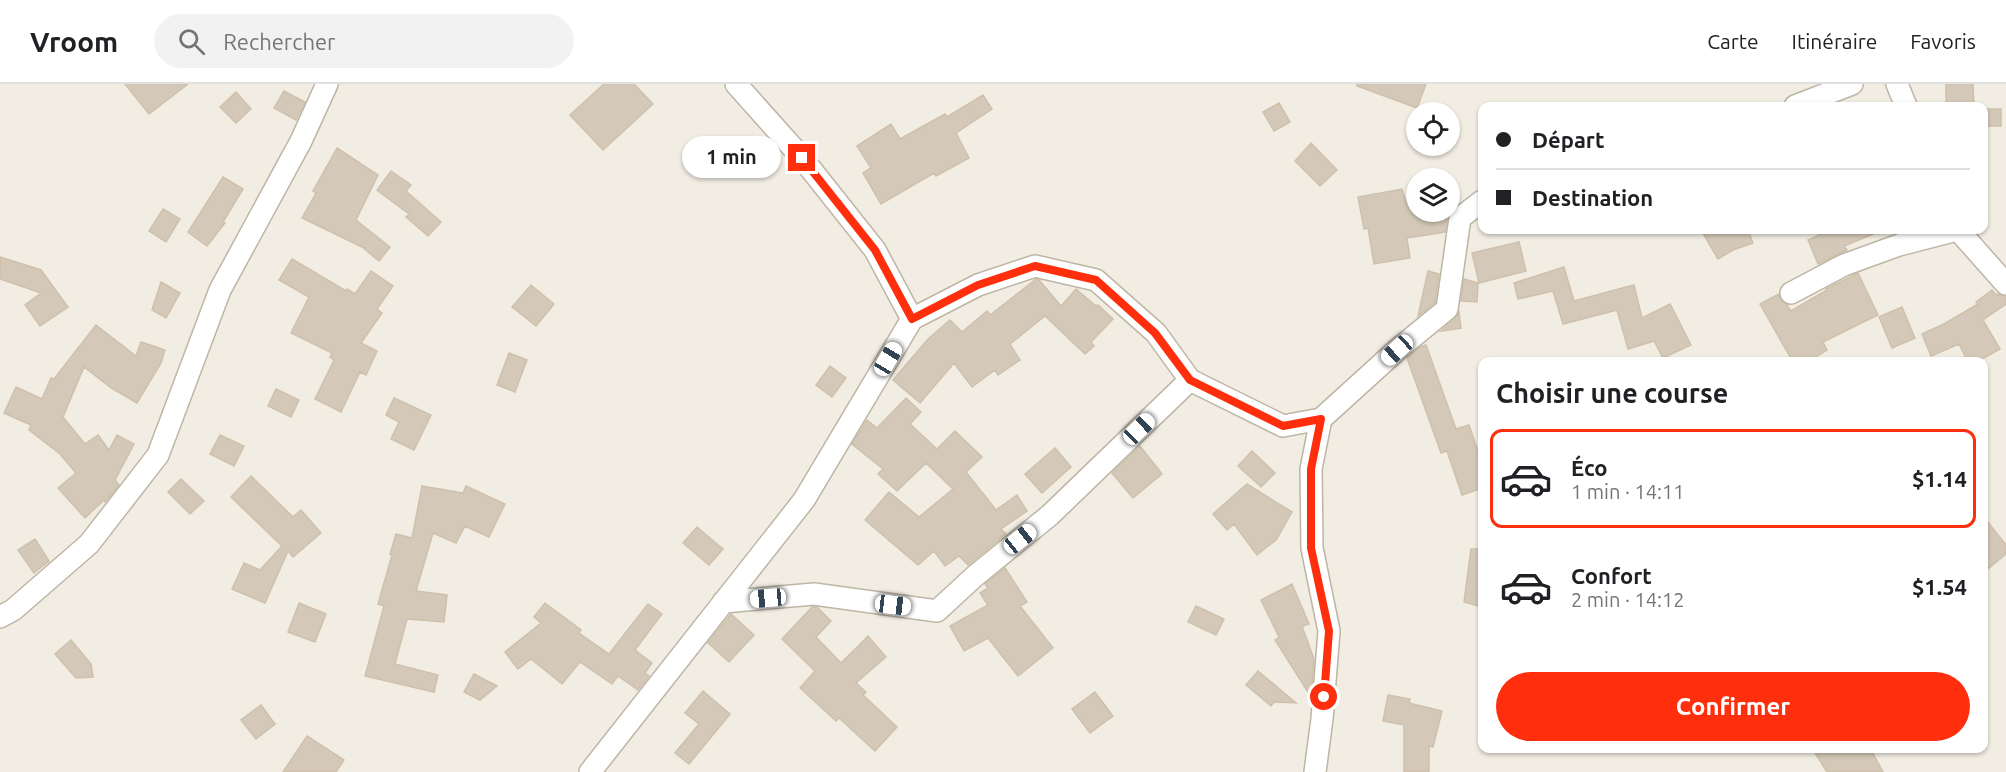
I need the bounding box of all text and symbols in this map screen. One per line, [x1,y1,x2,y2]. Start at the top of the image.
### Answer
search box [154,14,574,68]
icon: search [175,25,208,58]
text: Vroom [30,26,118,57]
text: Rechercher [223,29,335,54]
text: Carte [1707,29,1759,53]
text: Itinéraire [1792,29,1877,53]
text: Favoris [1910,29,1976,53]
map controls [1406,102,1460,222]
button: locate [1406,102,1460,156]
text: Départ [1532,127,1604,152]
callout: 1 min [682,137,781,179]
route end [788,144,815,171]
text: 1 min [706,145,757,168]
button: layers [1406,168,1460,222]
text: Destination [1532,185,1653,210]
car [1378,331,1416,369]
car [871,339,905,379]
text: Choisir une course [1496,378,1728,408]
car [1120,410,1158,448]
icon: car [1499,452,1553,506]
text: Éco [1571,455,1608,480]
text: $1.14 [1912,466,1967,491]
text: 1 min · 14:11 [1571,480,1685,503]
car [1000,521,1040,557]
icon: car [1499,560,1553,614]
text: Confort [1571,563,1652,588]
text: $1.54 [1912,574,1967,599]
car [749,587,787,609]
text: 2 min · 14:12 [1571,588,1685,611]
car [874,594,912,616]
button: Confirmer [1496,672,1970,741]
route start [1310,683,1337,710]

